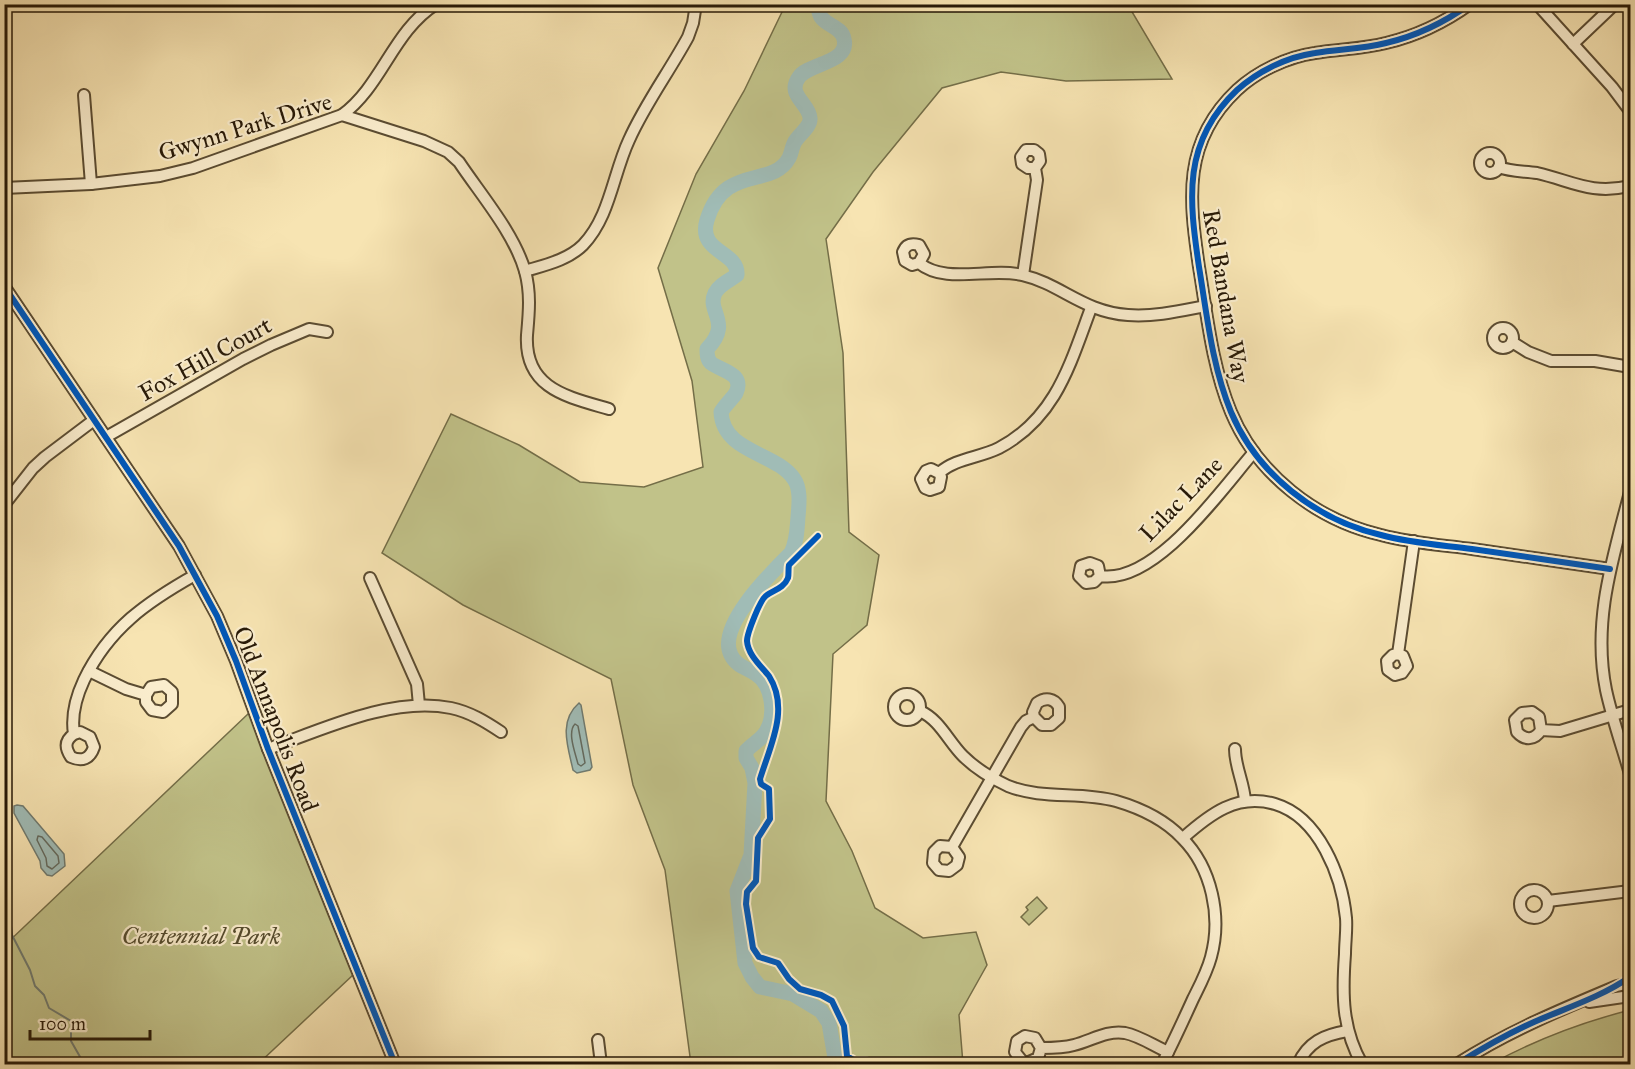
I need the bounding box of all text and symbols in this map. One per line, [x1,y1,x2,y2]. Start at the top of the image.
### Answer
street label: Gwynn Park Drive [155,86,335,168]
street label: Red Bandana Way [1196,207,1256,386]
street label: Fox Hill Court [133,310,277,408]
street label: Lilac Lane [1133,450,1229,548]
street label: Old Annapolis Road [227,622,325,816]
park label: Centennial Park [122,921,281,951]
scale bar [30,1003,150,1041]
text: 100 m [39,1013,86,1035]

